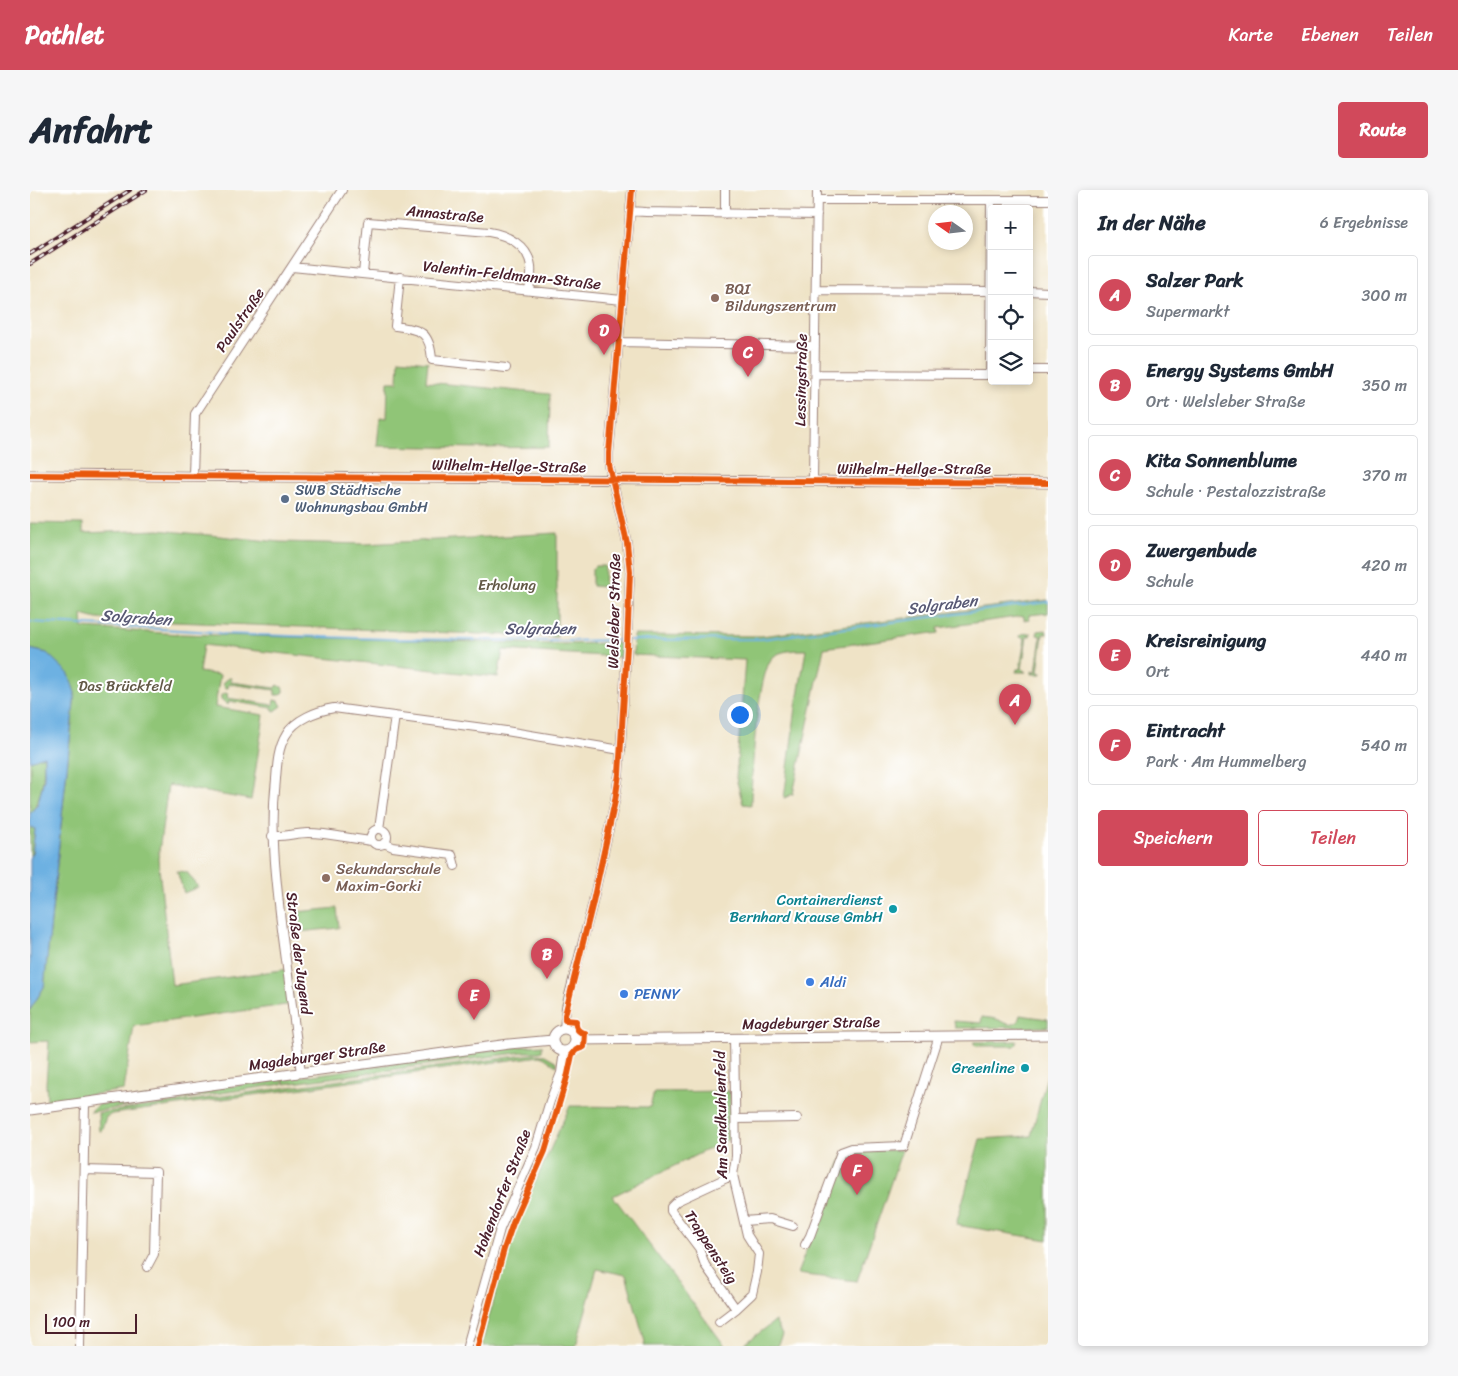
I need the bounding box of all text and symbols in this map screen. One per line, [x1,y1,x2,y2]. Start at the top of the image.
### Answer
text: Pathlet [25,14,104,56]
text: Karte [1229,19,1273,51]
text: Ebenen [1301,19,1359,51]
text: Teilen [1387,19,1433,51]
text: Anfahrt [30,99,153,161]
button: Route [1338,102,1428,158]
street label: Annastraße [404,198,485,230]
text: In der Nähe [1098,204,1206,242]
north arrow [928,205,973,250]
map controls [988,205,1033,385]
button: + [988,205,1033,250]
text: 6 Ergebnisse [1320,208,1408,237]
button: − [988,250,1033,295]
street label: Valentin-Feldmann-Straße [422,253,603,297]
text: Salzer Park [1146,264,1243,297]
place label: BQI Bildungszentrum [725,276,837,319]
text: A [1110,281,1120,310]
text: 300 m [1362,281,1407,310]
street label: Paulstraße [209,282,272,358]
marker: BQI Bildungszentrum [709,292,721,304]
button: locate [988,295,1033,340]
text: Supermarkt [1146,297,1230,326]
pin: D [588,314,620,355]
street label: Lessingstraße [787,333,815,427]
pin: C [732,336,764,377]
button: layers [988,340,1033,385]
text: Energy Systems GmbH [1146,354,1334,387]
text: B [1110,371,1120,400]
text: 350 m [1362,371,1407,400]
text: Ort · Welsleber Straße [1146,387,1305,416]
text: Kita Sonnenblume [1146,444,1297,477]
street label: Wilhelm-Hellge-Straße [432,452,586,480]
street label: Wilhelm-Hellge-Straße [837,456,991,482]
text: C [1110,461,1120,490]
text: 370 m [1363,461,1407,490]
place label: SWB Städtische Wohnungsbau GmbH [295,477,428,520]
text: Schule · Pestalozzistraße [1146,477,1326,506]
marker: SWB Städtische Wohnungsbau GmbH [279,493,291,505]
text: Zwergenbude [1146,534,1257,567]
text: D [1110,551,1120,580]
text: 420 m [1361,551,1407,580]
street label: Welsleber Straße [600,553,628,669]
text: Schule [1146,567,1194,596]
park label: Erholung [478,572,536,598]
water label: Solgraben [905,586,981,623]
water label: Solgraben [100,601,175,635]
water label: Solgraben [505,614,578,643]
text: Kreisreinigung [1146,624,1266,657]
text: E [1111,641,1119,670]
text: 440 m [1360,641,1407,670]
text: Ort [1146,657,1170,686]
park label: Das Brückfeld [79,673,173,699]
pin: A [999,684,1031,725]
your location [727,702,753,728]
text: Eintracht [1146,714,1225,747]
text: F [1111,731,1119,760]
text: 540 m [1361,731,1407,760]
text: Park · Am Hummelberg [1146,747,1307,776]
button: Speichern [1098,810,1248,866]
button: Teilen [1258,810,1408,866]
place label: Sekundarschule Maxim-Gorki [336,856,441,899]
marker: Sekundarschule Maxim-Gorki [320,872,332,884]
place label: Containerdienst Bernhard Krause GmbH [729,887,883,930]
street label: Straße der Jugend [279,890,320,1017]
marker: Containerdienst Bernhard Krause GmbH [887,903,899,915]
pin: B [531,938,563,979]
place label: Aldi [819,969,847,995]
marker: Aldi [804,976,816,988]
pin: E [458,979,490,1020]
place label: PENNY [634,981,682,1007]
marker: PENNY [618,988,630,1000]
street label: Magdeburger Straße [742,1009,880,1037]
street label: Magdeburger Straße [247,1034,387,1078]
street label: Am Sandkuhlenfeld [707,1050,735,1180]
place label: Greenline [952,1055,1015,1081]
marker: Greenline [1019,1062,1031,1074]
street label: Hohendorfer Straße [466,1125,538,1261]
pin: F [841,1154,873,1195]
street label: Trappensteig [677,1205,745,1290]
text: 100 m [52,1310,90,1335]
scale bar [45,1311,138,1334]

